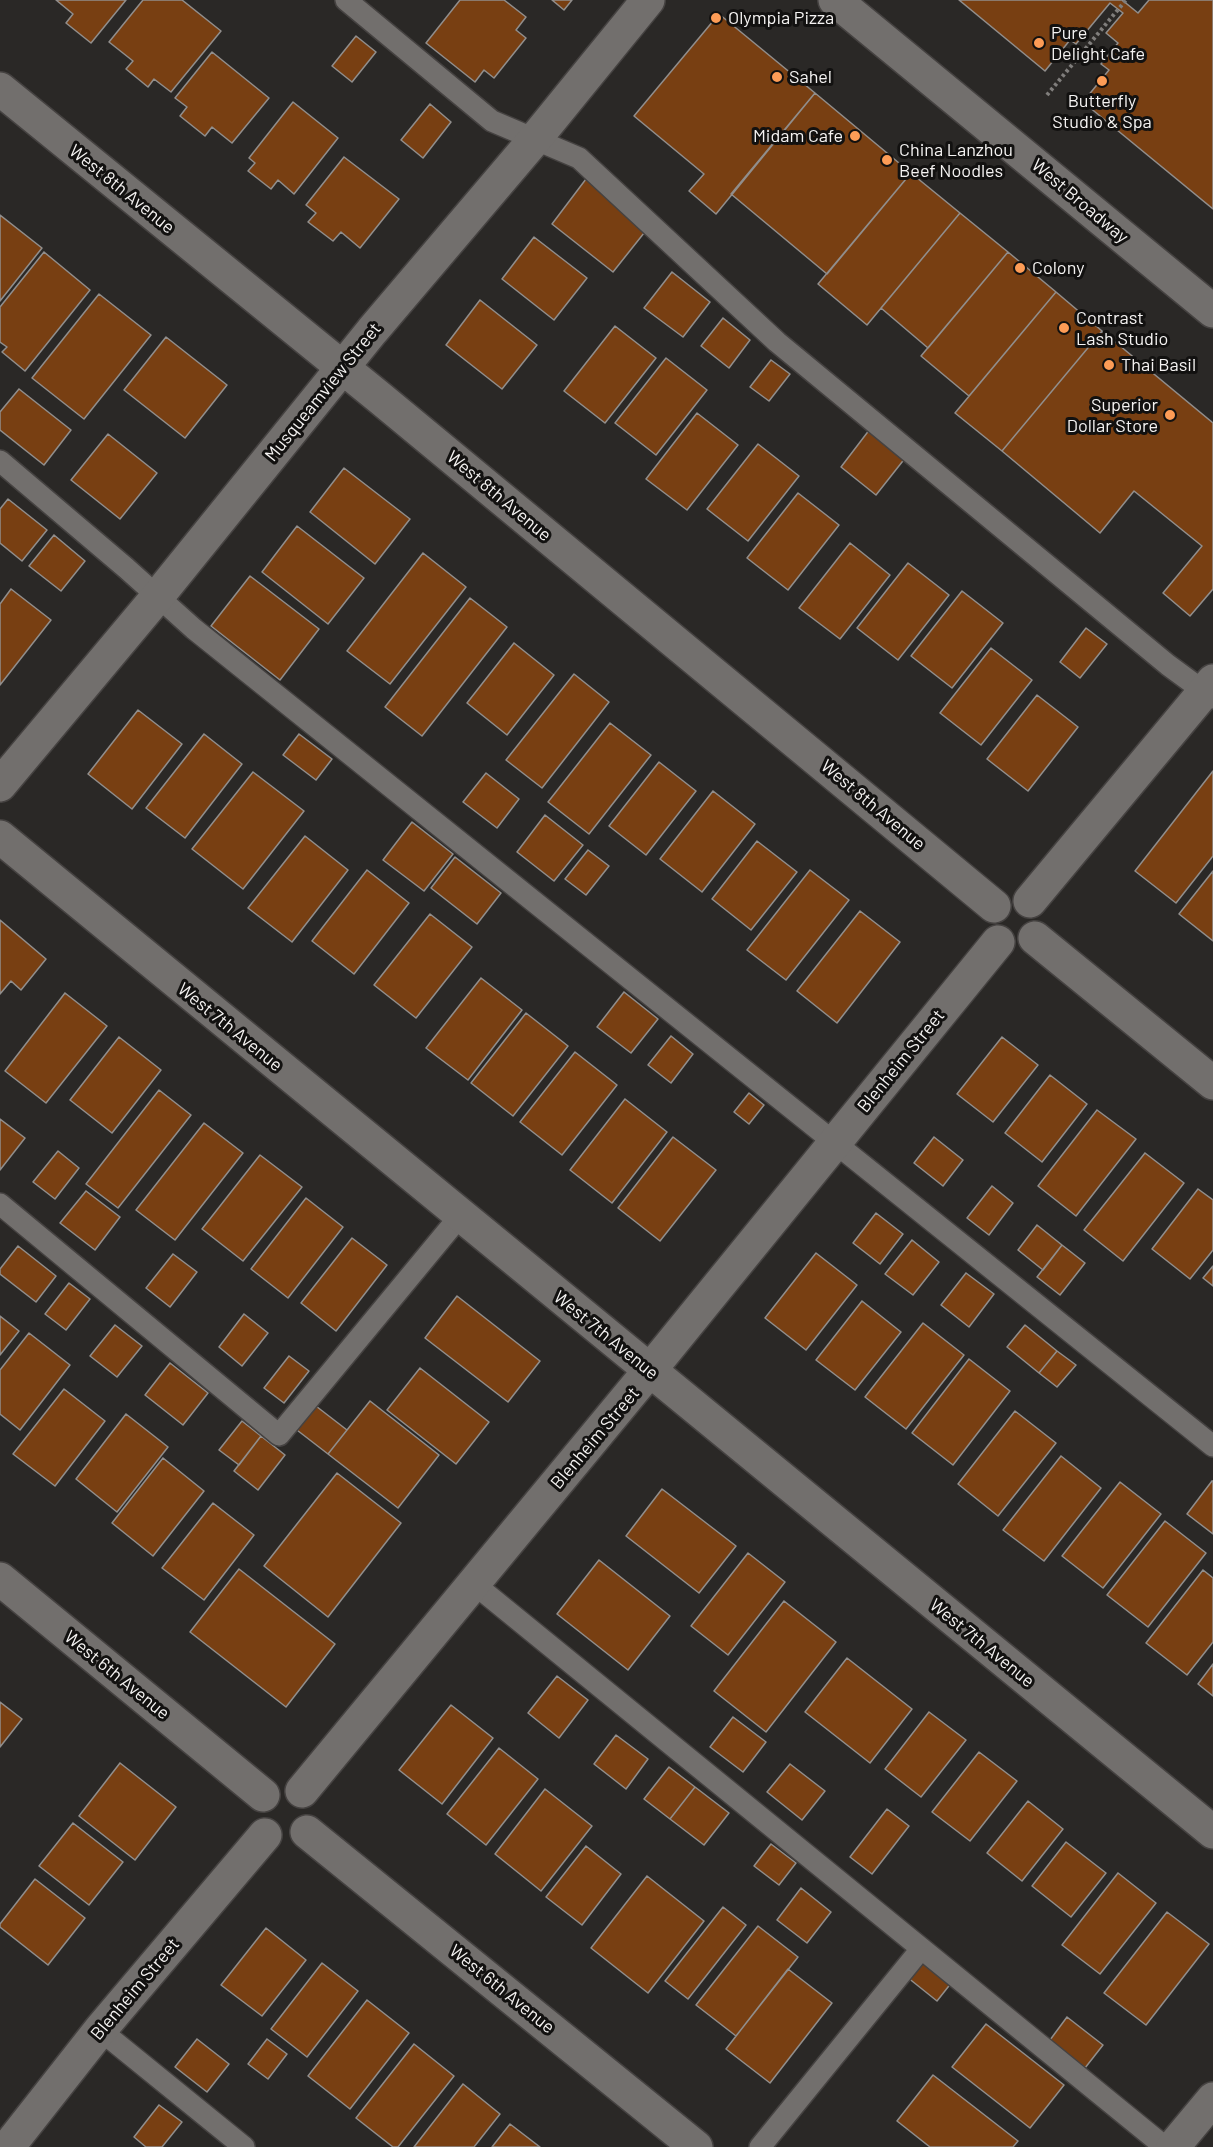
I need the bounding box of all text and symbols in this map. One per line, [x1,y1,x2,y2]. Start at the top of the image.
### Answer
place label: Olympia Pizza [728,7,834,29]
marker: Olympia Pizza [709,11,723,25]
place label: Pure Delight Cafe [1051,22,1145,64]
marker: Pure Delight Cafe [1032,36,1046,50]
place label: Sahel [789,66,832,88]
marker: Sahel [770,70,784,84]
marker: Butterfly Studio & Spa [1095,74,1109,88]
place label: Butterfly Studio & Spa [1052,90,1152,132]
place label: Midam Cafe [753,125,843,147]
marker: Midam Cafe [848,129,862,143]
place label: China Lanzhou Beef Noodles [899,139,1013,182]
street label: West 8th Avenue [65,140,179,238]
marker: China Lanzhou Beef Noodles [880,153,894,167]
street label: West Broadway [1027,154,1133,248]
place label: Colony [1032,257,1085,279]
marker: Colony [1013,261,1027,275]
place label: Contrast Lash Studio [1076,307,1168,350]
street label: Musqueamview Street [260,318,386,466]
marker: Contrast Lash Studio [1057,321,1071,335]
place label: Thai Basil [1121,354,1196,376]
marker: Thai Basil [1102,358,1116,372]
place label: Superior Dollar Store [1067,394,1158,436]
marker: Superior Dollar Store [1163,408,1177,422]
street label: West 8th Avenue [442,446,556,546]
street label: West 8th Avenue [816,755,930,855]
street label: West 7th Avenue [173,978,287,1076]
street label: Blenheim Street [853,1005,949,1117]
street label: West 7th Avenue [549,1286,663,1384]
street label: Blenheim Street [546,1383,644,1493]
street label: West 7th Avenue [925,1594,1039,1692]
street label: West 6th Avenue [60,1626,174,1724]
street label: Blenheim Street [86,1934,184,2044]
street label: West 6th Avenue [445,1940,559,2038]

